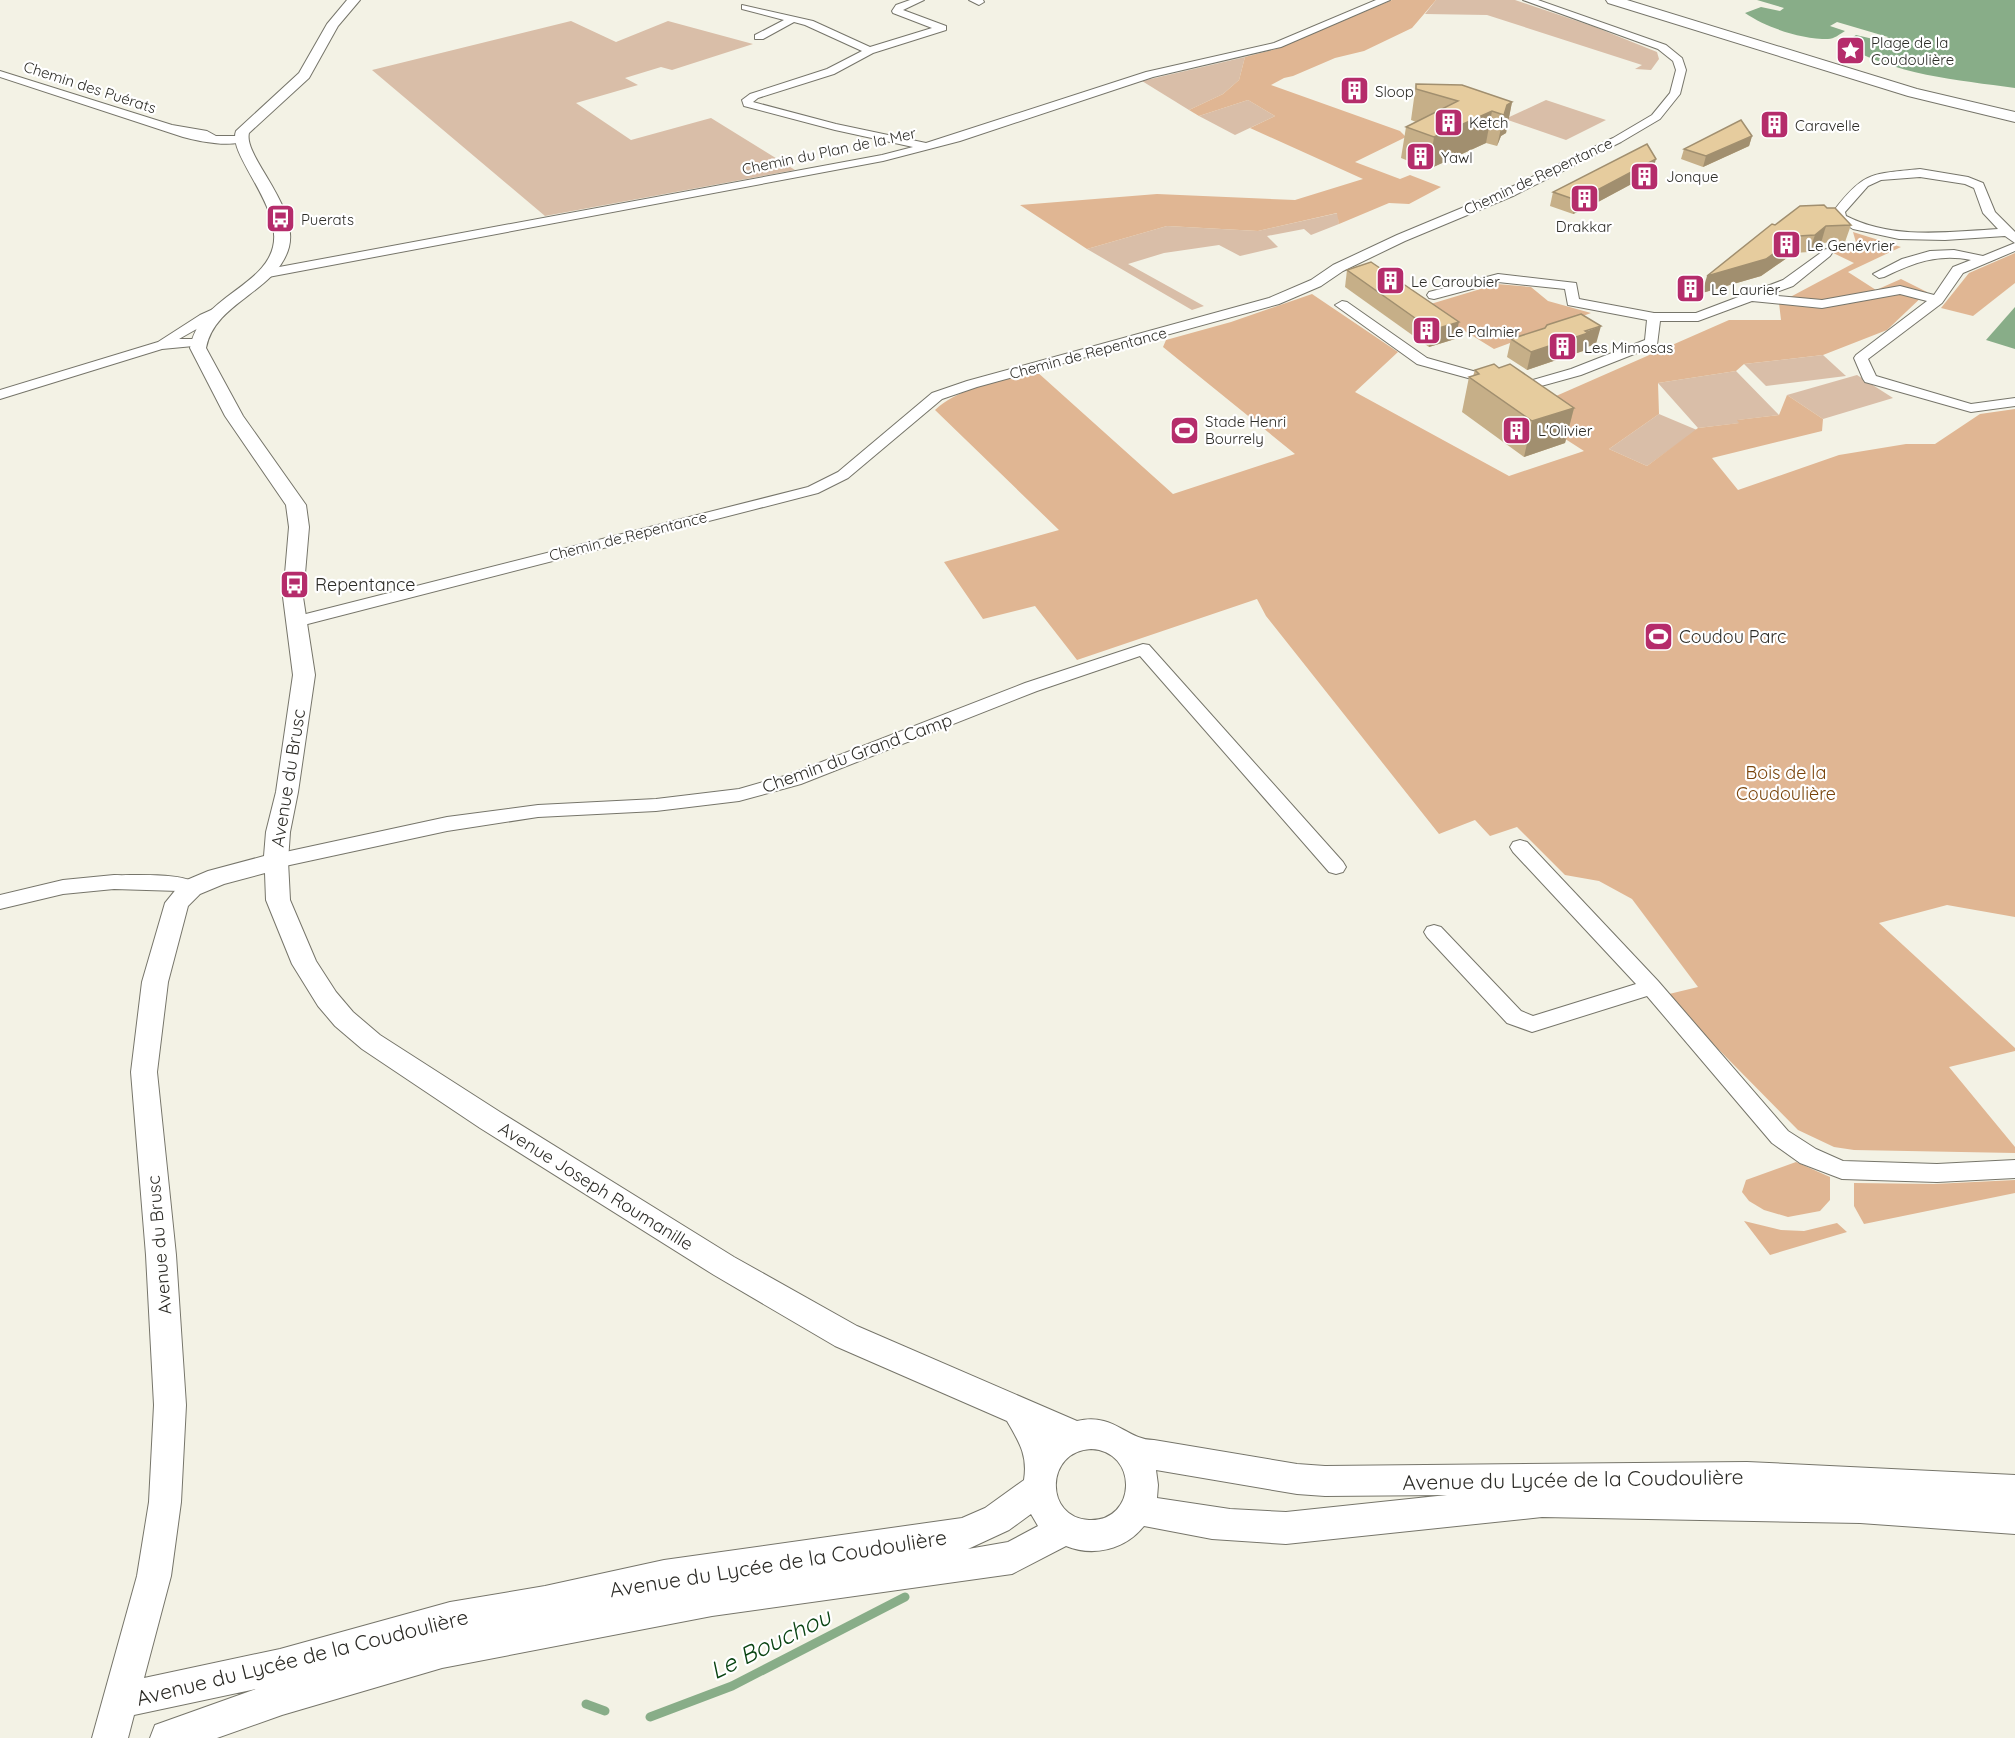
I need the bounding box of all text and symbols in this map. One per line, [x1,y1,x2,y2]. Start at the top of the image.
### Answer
place label: Plage de la Coudoulière [1871,33,1954,69]
place icon: Plage de la Coudoulière [1834,35,1866,67]
street label: Chemin des Puérats [21,57,159,117]
building icon: Sloop [1338,75,1370,107]
place label: Sloop [1375,82,1414,101]
building icon: Ketch [1432,106,1464,138]
building icon: Caravelle [1758,109,1790,141]
place label: Ketch [1469,113,1509,132]
place label: Caravelle [1795,116,1860,135]
street label: Chemin du Plan de la Mer [740,123,918,179]
street label: Chemin de Repentance [1461,133,1615,219]
building icon: Yawl [1404,141,1436,173]
place label: Yawl [1441,148,1473,167]
building icon: Jonque [1629,160,1661,192]
place label: Jonque [1666,167,1718,186]
building icon: Drakkar [1568,183,1600,215]
bus stop icon: Puerats [264,203,296,235]
place label: Puerats [301,210,354,229]
place label: Drakkar [1556,217,1612,236]
building icon: Le Genévrier [1770,229,1802,261]
place label: Le Genévrier [1807,236,1895,255]
building icon: Le Caroubier [1374,265,1406,297]
place label: Le Caroubier [1411,272,1500,291]
building icon: Le Laurier [1674,273,1706,305]
place label: Le Laurier [1711,280,1780,299]
building icon: Le Palmier [1410,315,1442,347]
place label: Le Palmier [1447,322,1520,341]
street label: Chemin de Repentance [1007,323,1169,383]
building icon: Les Mimosas [1547,331,1579,363]
place label: Les Mimosas [1584,338,1673,357]
place label: Stade Henri Bourrely [1205,412,1286,448]
sports icon: Stade Henri Bourrely [1168,414,1200,446]
building icon: L'Olivier [1501,414,1533,446]
place label: L'Olivier [1538,421,1593,440]
street label: Chemin de Repentance [547,507,709,565]
bus stop icon: Repentance [278,568,310,600]
place label: Repentance [315,573,416,596]
sports icon: Coudou Parc [1642,620,1674,652]
place label: Coudou Parc [1679,625,1786,648]
street label: Avenue du Brusc [266,707,310,849]
street label: Chemin du Grand Camp [759,708,955,798]
park label: Bois de la Coudoulière [1736,761,1836,805]
street label: Avenue Joseph Roumanille [494,1117,698,1255]
street label: Avenue du Brusc [141,1175,177,1315]
street label: Avenue du Lycée de la Coudoulière [1402,1463,1744,1495]
street label: Avenue du Lycée de la Coudoulière [607,1523,949,1603]
water label: Le Bouchou [705,1600,837,1685]
street label: Avenue du Lycée de la Coudoulière [133,1603,471,1711]

